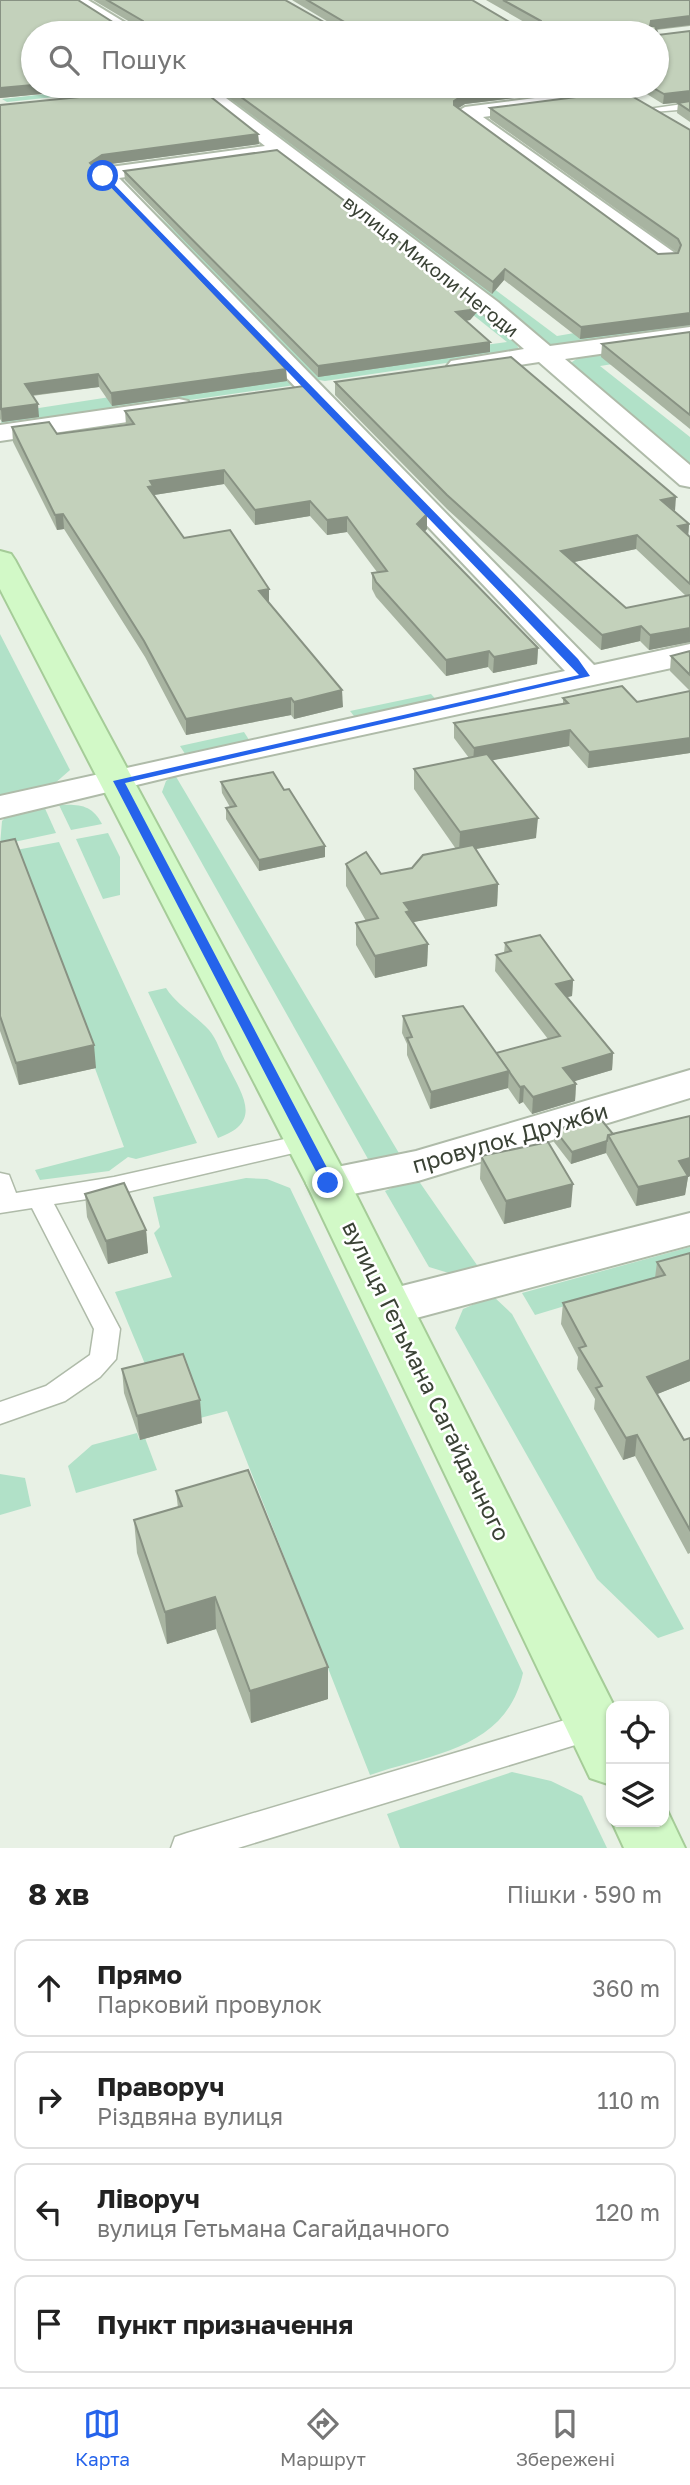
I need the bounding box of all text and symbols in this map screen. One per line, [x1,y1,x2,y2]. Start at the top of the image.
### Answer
search box [21,21,669,98]
icon: search [45,41,83,79]
text: Пошук [101,44,187,75]
route start [87,160,118,191]
street label: вулиця Миколи Негоди [339,190,524,341]
street label: провулок Дружби [409,1096,611,1178]
route end [312,1167,343,1198]
street label: вулиця Гетьмана Сагайдачного [337,1216,517,1545]
map controls [606,1701,669,1827]
button: locate [606,1701,669,1764]
button: layers [606,1764,669,1827]
text: 8 хв [28,1876,90,1912]
text: Пішки · 590 m [507,1880,662,1908]
text: Прямо [97,1959,182,1990]
icon: ahead [30,1969,68,2007]
text: 360 m [592,1974,660,2002]
text: Парковий провулок [97,1990,322,2018]
text: Праворуч [97,2071,225,2102]
icon: right [30,2081,68,2119]
text: 110 m [597,2086,660,2114]
text: Різдвяна вулиця [97,2102,283,2130]
text: Ліворуч [97,2183,200,2214]
icon: left [30,2193,68,2231]
text: 120 m [595,2198,660,2226]
text: вулиця Гетьмана Сагайдачного [97,2214,450,2242]
icon: arrive [30,2305,68,2343]
text: Пункт призначення [97,2309,353,2340]
tab: Карта [75,2405,130,2470]
tab: Маршрут [280,2405,366,2470]
tab: Збережені [516,2405,615,2470]

